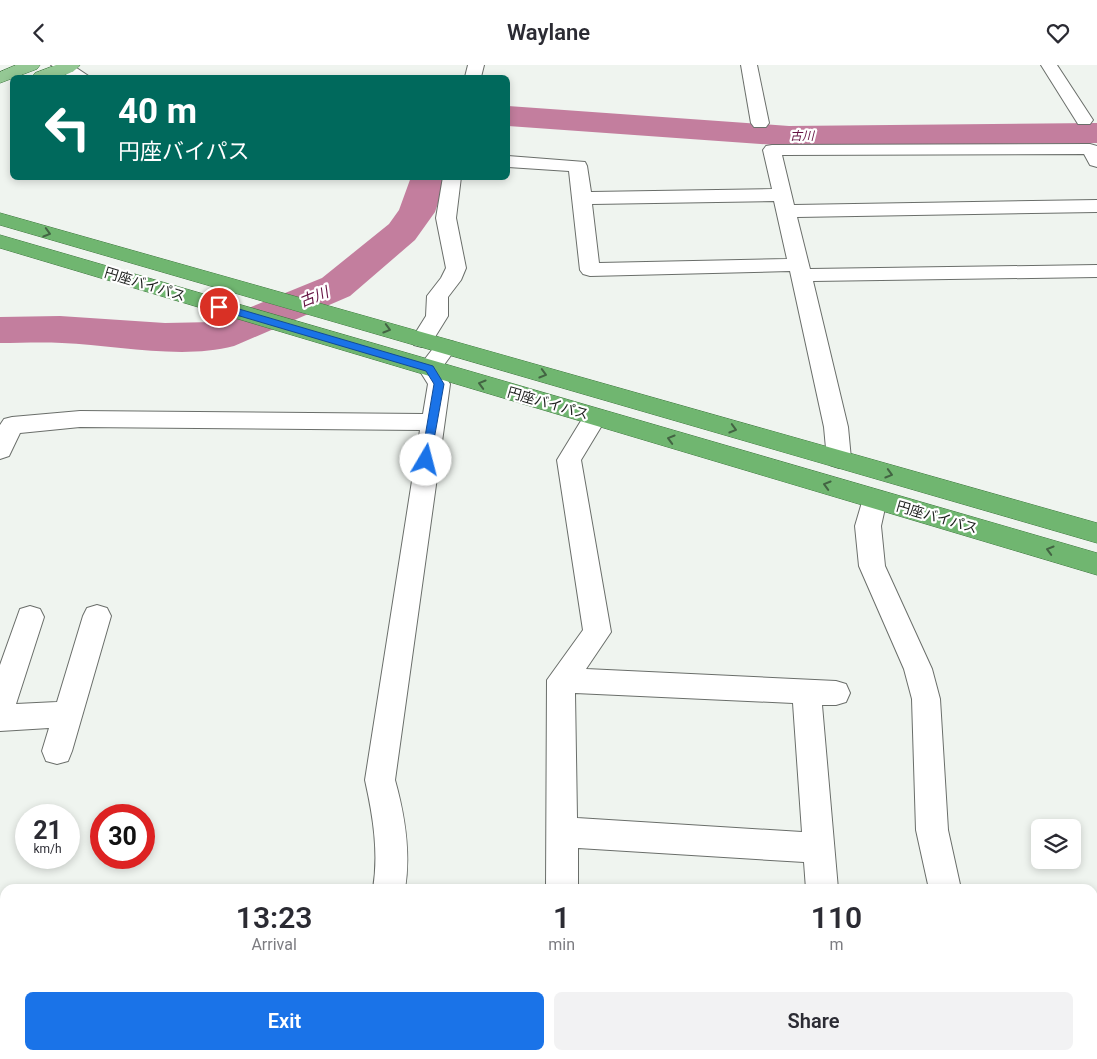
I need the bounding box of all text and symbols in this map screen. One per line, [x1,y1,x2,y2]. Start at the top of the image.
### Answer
icon: back [25,19,53,47]
icon: heart [1044,19,1072,47]
text: Waylane [507,20,590,45]
text: 40 m [118,91,197,132]
icon: left [35,95,100,160]
water label: 古川 [790,129,816,143]
text: 円座バイパス [118,139,250,164]
one-way arrow [42,227,50,237]
street label: 円座バイパス [103,264,187,304]
water label: 古川 [297,282,333,311]
pin [198,286,240,328]
icon: arrive [205,293,233,321]
one-way arrow [383,324,391,334]
one-way arrow [539,369,547,379]
one-way arrow [478,379,486,389]
street label: 円座バイパス [506,384,590,422]
one-way arrow [729,423,737,433]
position arrow [399,433,451,485]
one-way arrow [667,435,676,445]
one-way arrow [885,469,893,479]
one-way arrow [823,481,831,491]
street label: 円座バイパス [895,498,979,536]
one-way arrow [1047,546,1055,556]
speed limit sign: 30 [90,804,155,869]
text: 21 [33,816,62,845]
map controls [1031,819,1081,869]
button: layers [1031,819,1081,869]
text: km/h [33,842,62,856]
text: 13:23 [236,900,313,935]
text: 1 [553,900,570,935]
text: 110 [811,900,862,935]
text: Arrival [251,935,297,954]
text: min [548,935,575,954]
text: m [829,935,844,954]
button: Exit [25,992,544,1050]
button: Share [554,992,1073,1050]

